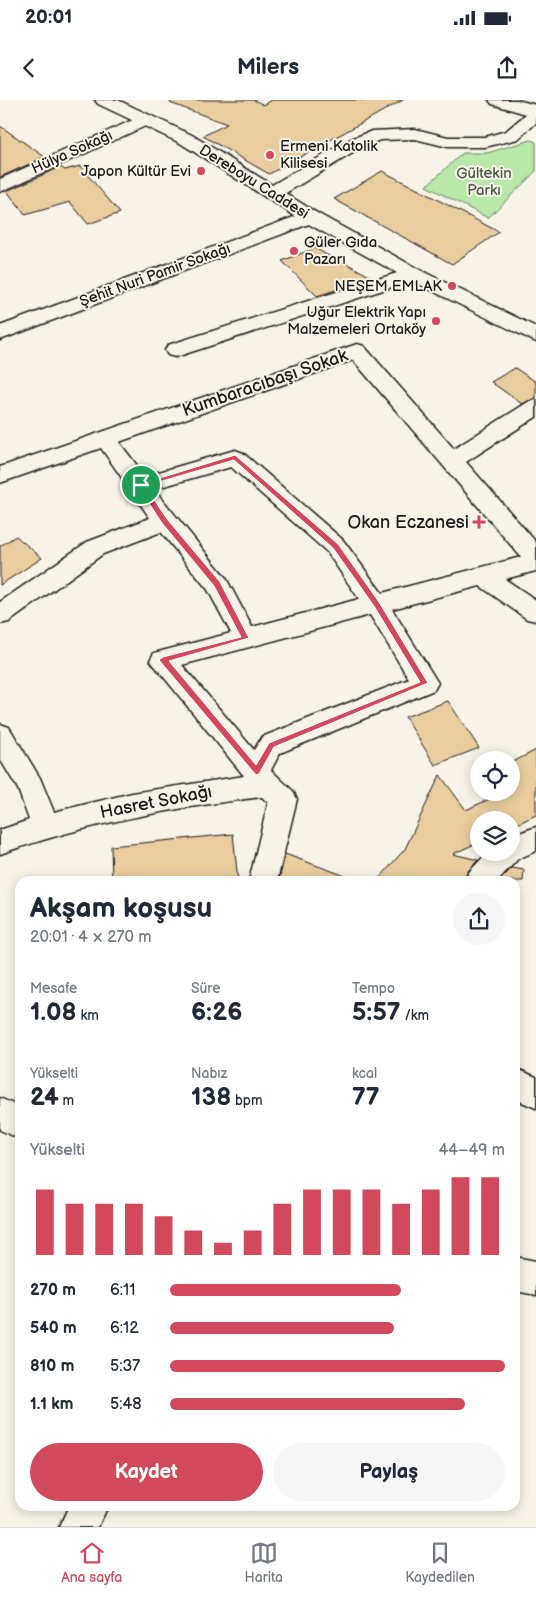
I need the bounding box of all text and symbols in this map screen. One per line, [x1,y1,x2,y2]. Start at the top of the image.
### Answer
text: 20:01 [25,6,72,29]
icon: back [15,54,43,82]
text: Milers [237,54,299,81]
icon: share [493,54,521,82]
street label: Hülya Sokağı [29,126,115,178]
place label: Ermeni Katolik Kilisesi [280,137,378,173]
street label: Dereboyu Caddesi [196,141,312,223]
marker: Ermeni Katolik Kilisesi [264,149,276,161]
place label: Japon Kültür Evi [81,162,191,181]
park label: Gültekin Parkı [456,164,512,200]
marker: Japon Kültür Evi [195,165,207,177]
place label: Güler Gıda Pazarı [304,233,377,269]
street label: Şehit Nuri Pamir Sokağı [77,239,233,311]
marker: Güler Gıda Pazarı [288,245,300,257]
place label: NEŞEM EMLAK [335,277,442,296]
marker: NEŞEM EMLAK [446,280,458,292]
place label: Uğur Elektrik Yapı Malzemeleri Ortaköy [287,303,426,339]
marker: Uğur Elektrik Yapı Malzemeleri Ortaköy [430,315,442,327]
street label: Kumbaracıbaşı Sokak [180,345,351,421]
pin [120,464,162,506]
icon: arrive [127,471,155,499]
place label: Okan Eczanesi [348,512,469,533]
marker: Okan Eczanesi [473,516,485,528]
map controls [470,751,520,861]
button: locate [470,751,520,801]
street label: Hasret Sokağı [98,781,214,823]
button: layers [470,811,520,861]
text: Akşam koşusu [30,892,212,925]
button: share [453,893,505,945]
text: 20:01 · 4 × 270 m [30,928,151,947]
text: Mesafe [30,980,77,997]
text: Süre [191,980,220,997]
text: Tempo [352,980,395,997]
text: 1.08 [30,997,77,1028]
text: 6:26 [191,997,242,1028]
text: 5:57 [352,997,401,1028]
text: km [77,1007,99,1024]
text: /km [401,1007,429,1024]
text: Yükselti [30,1065,78,1082]
text: Nabız [191,1065,227,1082]
text: kcal [352,1065,377,1082]
text: 24 [30,1082,59,1113]
text: 138 [191,1082,231,1113]
text: 77 [352,1082,380,1113]
text: m [59,1092,74,1109]
text: bpm [231,1092,263,1109]
text: Yükselti [30,1141,85,1160]
text: 44–49 m [438,1141,505,1160]
text: 270 m [30,1281,76,1300]
text: 6:11 [110,1281,135,1300]
text: 540 m [30,1319,77,1338]
text: 6:12 [110,1319,139,1338]
text: 810 m [30,1357,74,1376]
text: 5:37 [110,1357,140,1376]
text: 1.1 km [30,1395,73,1414]
text: 5:48 [110,1395,142,1414]
button: Kaydet [30,1443,263,1501]
button: Paylaş [273,1443,505,1501]
tab: Ana sayfa [61,1539,122,1586]
tab: Harita [245,1539,283,1586]
tab: Kaydedilen [405,1539,475,1586]

